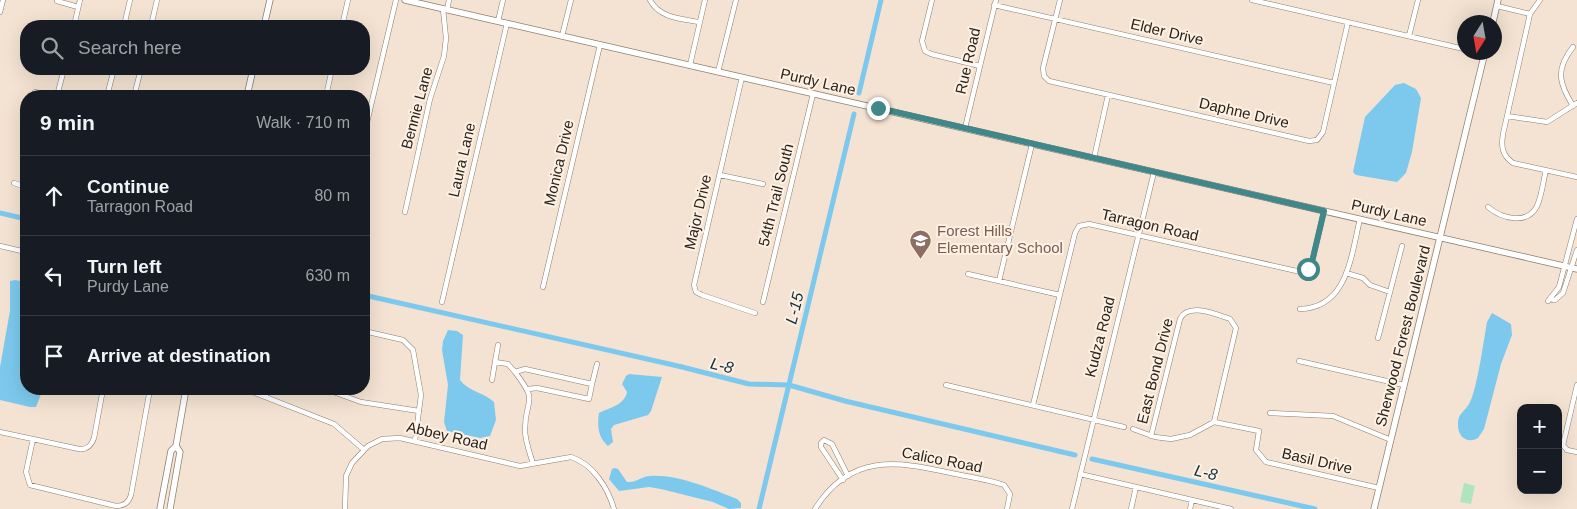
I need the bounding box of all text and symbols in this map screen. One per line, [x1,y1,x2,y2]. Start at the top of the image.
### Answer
street label: Elder Drive [1129,15,1205,48]
north arrow [1457,15,1502,60]
search box [20,20,370,75]
street label: Rue Road [952,26,983,96]
icon: search [38,34,66,62]
text: Search here [78,37,182,58]
street label: Bennie Lane [397,65,436,151]
street label: Purdy Lane [779,65,857,98]
street label: Daphne Drive [1198,94,1291,131]
route end [867,97,890,120]
text: 9 min [40,111,95,134]
text: Walk · 710 m [256,114,350,131]
street label: Monica Drive [540,118,577,207]
street label: Laura Lane [445,121,478,199]
street label: 54th Trail South [755,142,796,248]
street label: Major Drive [681,173,714,251]
text: Continue [87,176,169,197]
icon: ahead [40,182,68,210]
text: 80 m [314,187,350,204]
street label: Purdy Lane [1350,196,1428,229]
text: Tarragon Road [87,198,193,215]
street label: Tarragon Road [1100,205,1200,244]
place label: Forest Hills Elementary School [937,222,1063,256]
school or university icon: Forest Hills Elementary School [909,228,933,259]
street label: Sherwood Forest Boulevard [1372,244,1433,428]
text: Turn left [87,256,162,277]
route start [1297,258,1320,281]
icon: left [40,262,68,290]
text: 630 m [306,267,350,284]
text: Purdy Lane [87,278,169,295]
water label: L-15 [782,290,807,326]
street label: Kudza Road [1081,295,1118,379]
street label: East Bond Drive [1133,316,1176,426]
icon: arrive [40,342,68,370]
text: Arrive at destination [87,345,271,366]
water label: L-8 [709,355,735,376]
map controls [1517,404,1562,494]
button: + [1517,404,1562,449]
street label: Abbey Road [405,418,489,453]
street label: Calico Road [900,443,984,476]
street label: Basil Drive [1280,444,1354,477]
button: − [1517,449,1562,494]
water label: L-8 [1193,462,1219,483]

